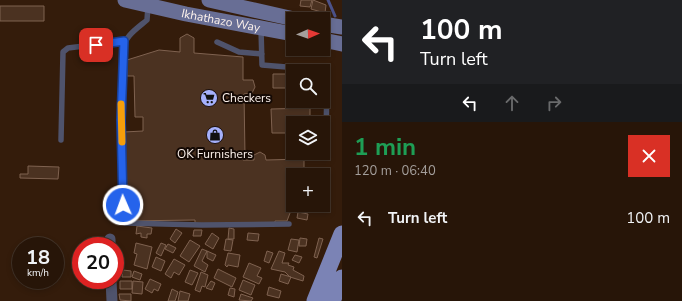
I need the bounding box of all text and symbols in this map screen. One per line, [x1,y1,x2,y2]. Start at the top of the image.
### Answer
street label: Ikhathazo Way [180,5,262,36]
text: 100 m [420,11,503,49]
north arrow [286,12,330,56]
map controls [286,12,330,212]
icon: left [354,16,406,68]
pin [79,28,113,62]
icon: arrive [85,34,107,56]
text: Turn left [420,47,488,71]
button: search [286,64,330,108]
supermarket icon: Checkers [199,88,219,108]
place label: Checkers [222,90,271,106]
icon: left [459,92,481,114]
icon: ahead [501,92,523,114]
icon: right [543,92,565,114]
button: layers [286,116,330,160]
shop icon: OK Furnishers [205,125,225,145]
text: 1 min [354,131,416,163]
button: close [628,135,670,177]
place label: OK Furnishers [177,146,253,162]
text: 120 m · 06:40 [354,162,436,180]
button: + [286,168,330,212]
position arrow [102,184,144,226]
icon: left [354,207,376,229]
text: Turn left [388,208,447,228]
text: 100 m [626,208,670,228]
speed limit sign: 20 [72,237,124,289]
text: 18 [26,244,50,271]
text: km/h [27,266,49,280]

